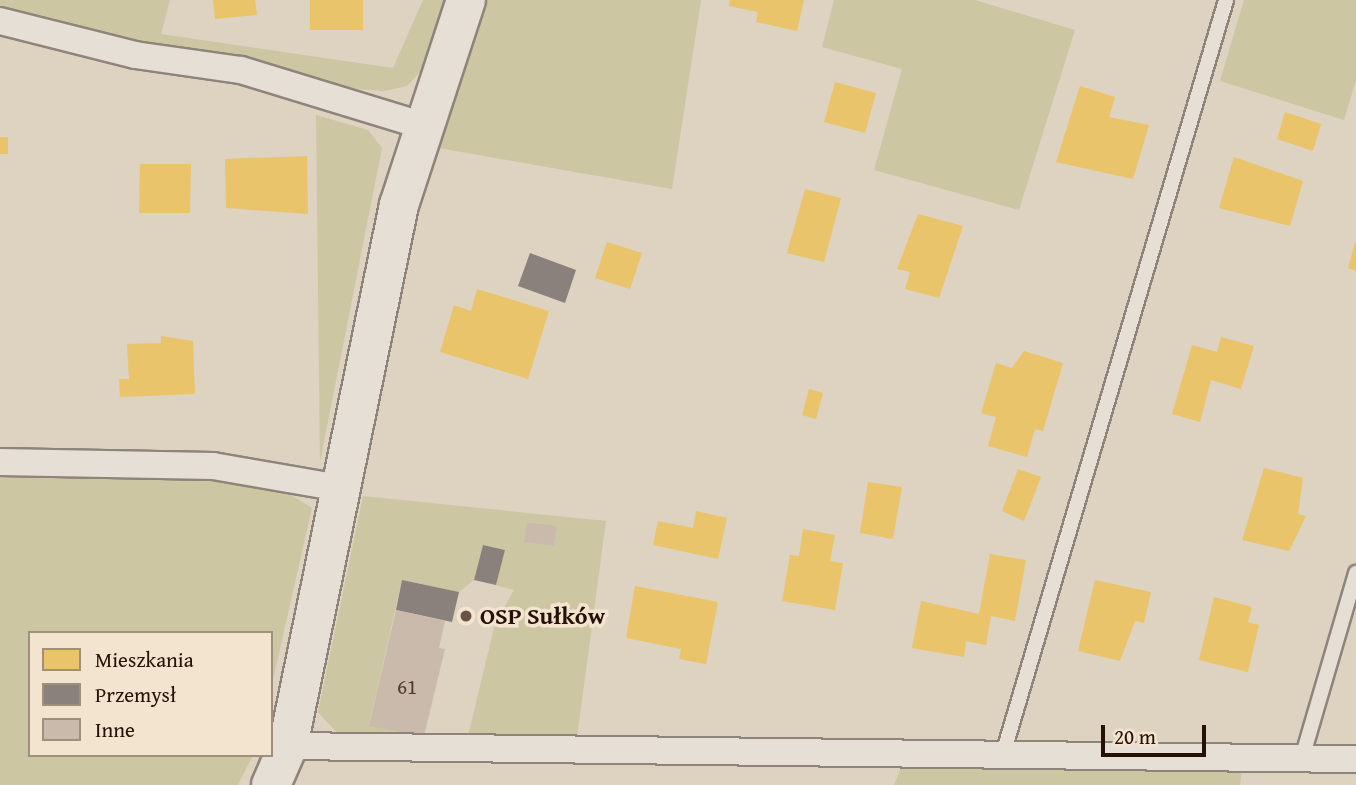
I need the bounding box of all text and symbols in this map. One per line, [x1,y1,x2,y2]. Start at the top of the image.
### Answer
place label: OSP Sułków [480,602,605,630]
marker: OSP Sułków [458,608,474,624]
legend [28,631,273,757]
text: Mieszkania [95,644,194,675]
house number: 61 [397,674,417,700]
text: Przemysł [95,679,176,710]
scale bar [1104,712,1209,756]
text: Inne [95,714,135,745]
text: 20 m [1114,721,1156,752]

